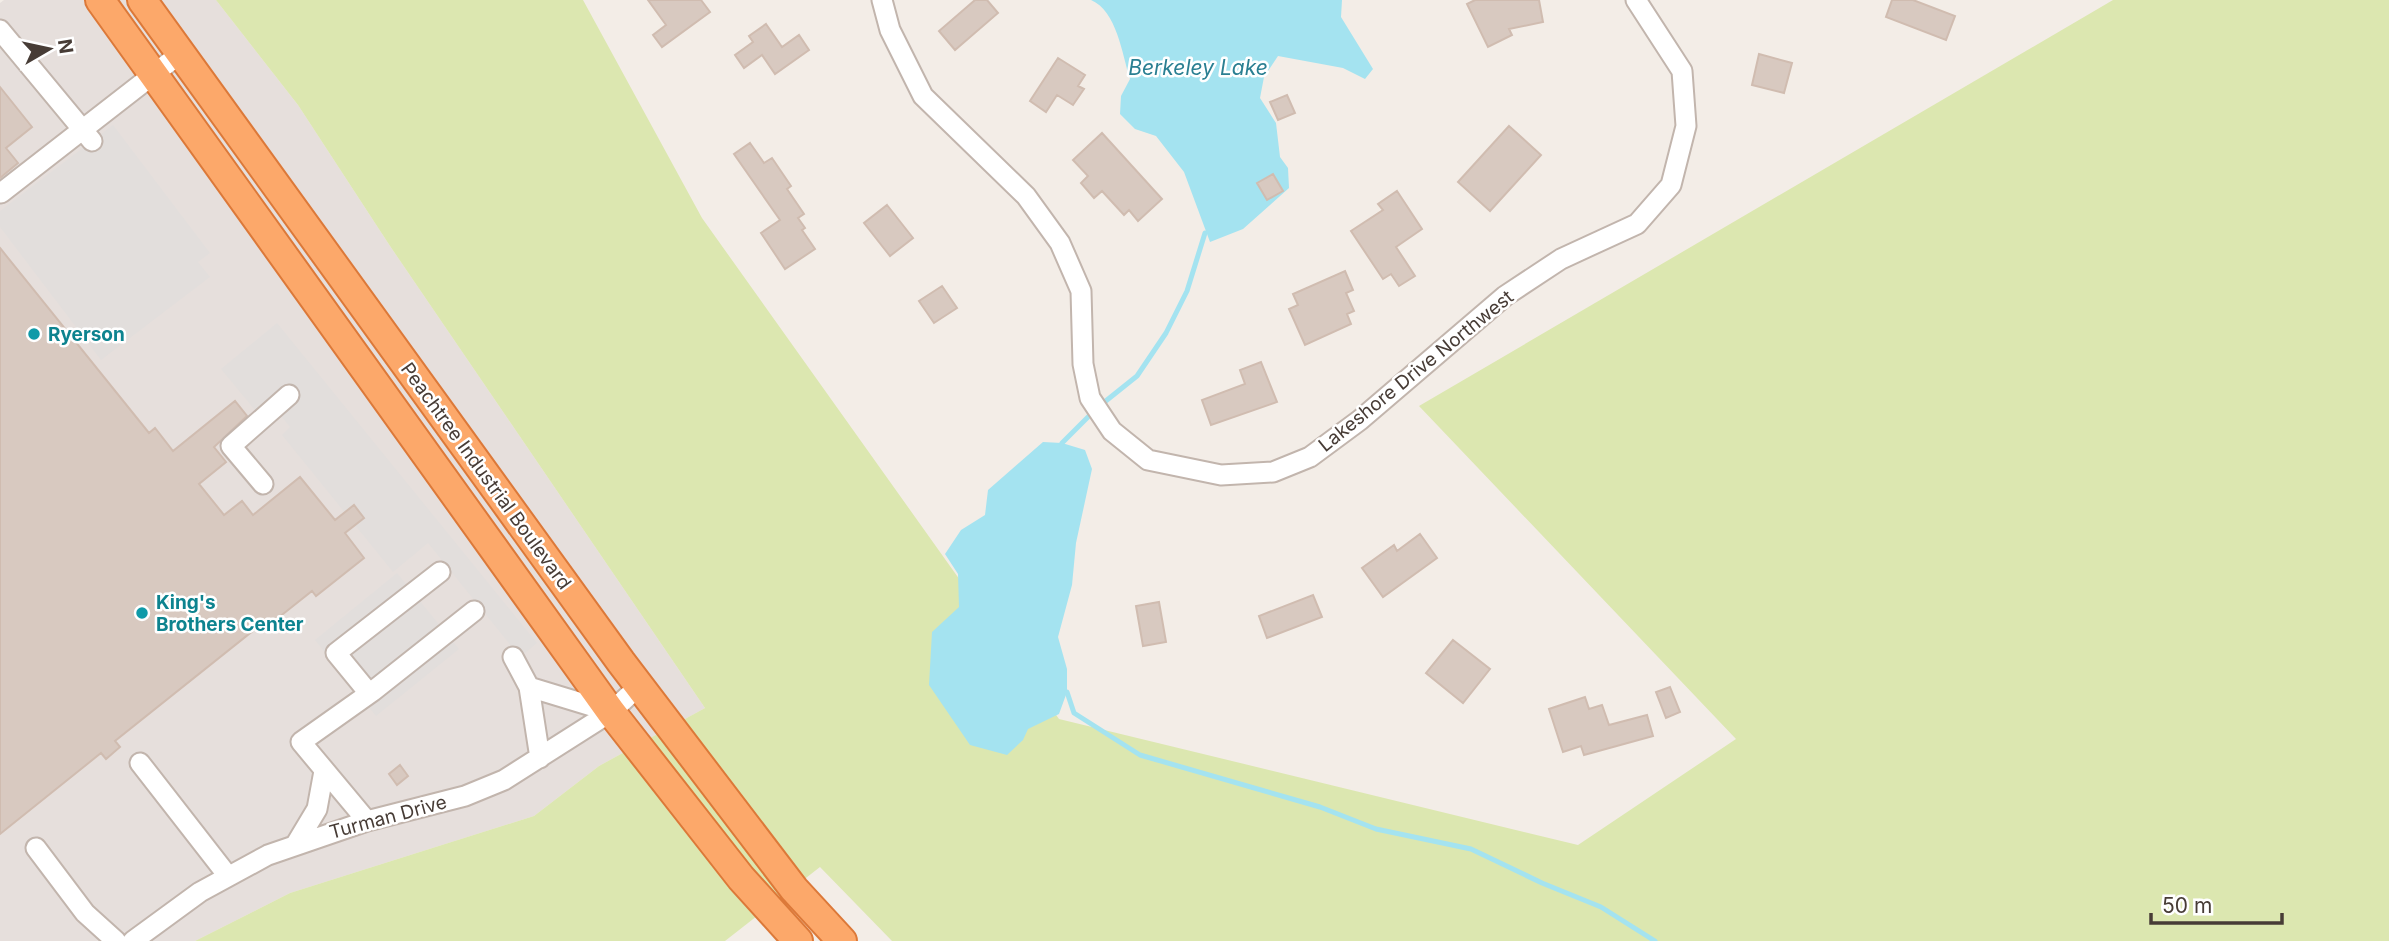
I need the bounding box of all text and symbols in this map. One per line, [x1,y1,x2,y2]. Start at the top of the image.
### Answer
north arrow [14,14,84,84]
text: N [53,37,78,55]
water label: Berkeley Lake [1128,55,1268,80]
street label: Lakeshore Drive Northwest [1314,285,1518,457]
place label: Ryerson [48,323,125,346]
marker: Ryerson [26,326,42,342]
street label: Peachtree Industrial Boulevard [396,358,576,594]
place label: King's Brothers Center [156,591,304,636]
marker: King's Brothers Center [134,605,150,621]
street label: Turman Drive [327,790,449,844]
scale bar [2151,881,2282,925]
text: 50 m [2162,893,2212,918]

